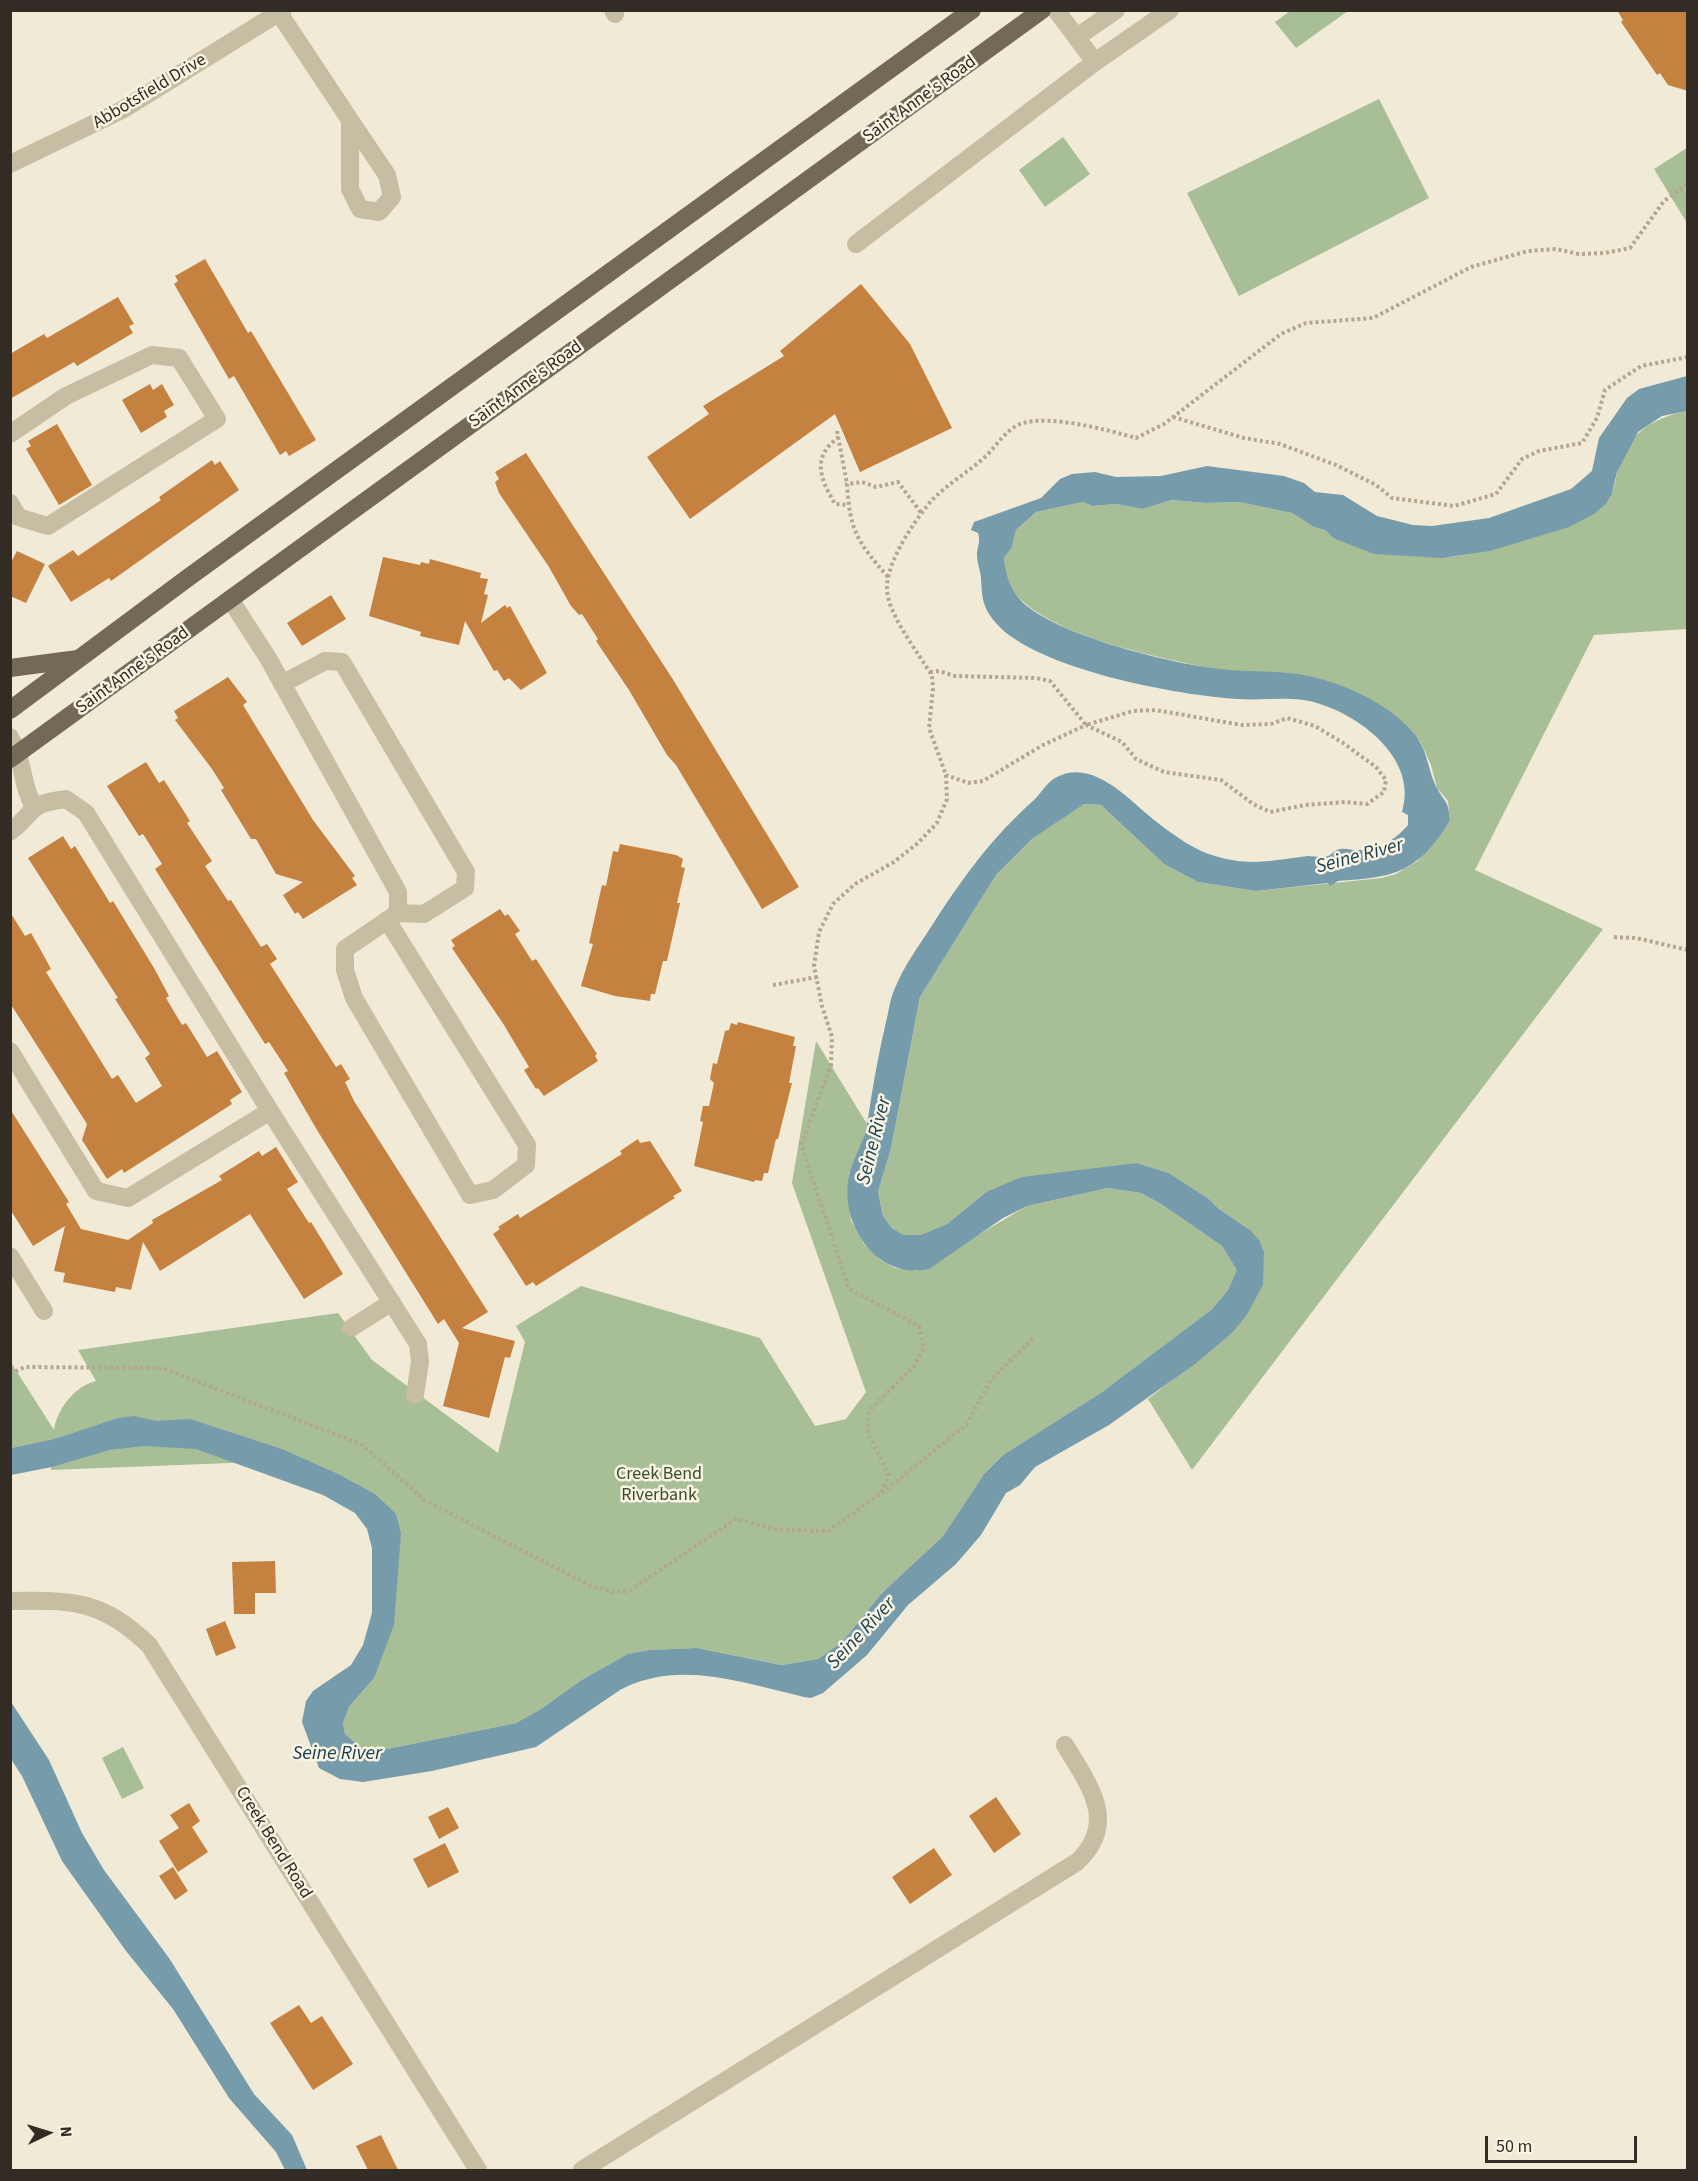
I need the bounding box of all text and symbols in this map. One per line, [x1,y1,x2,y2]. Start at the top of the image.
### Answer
street label: Abbotsfield Drive [89,50,211,134]
street label: Saint Anne's Road [859,52,981,148]
street label: Saint Anne's Road [465,337,587,433]
street label: Saint Anne's Road [72,623,194,719]
water label: Seine River [1314,834,1406,880]
water label: Seine River [853,1095,897,1187]
park label: Creek Bend Riverbank [616,1464,702,1506]
water label: Seine River [823,1593,901,1675]
water label: Seine River [292,1743,382,1767]
street label: Creek Bend Road [230,1783,316,1903]
north arrow [18,2103,78,2163]
scale bar [1488,2124,1640,2162]
text: N [55,2126,77,2138]
text: 50 m [1496,2134,1532,2159]

